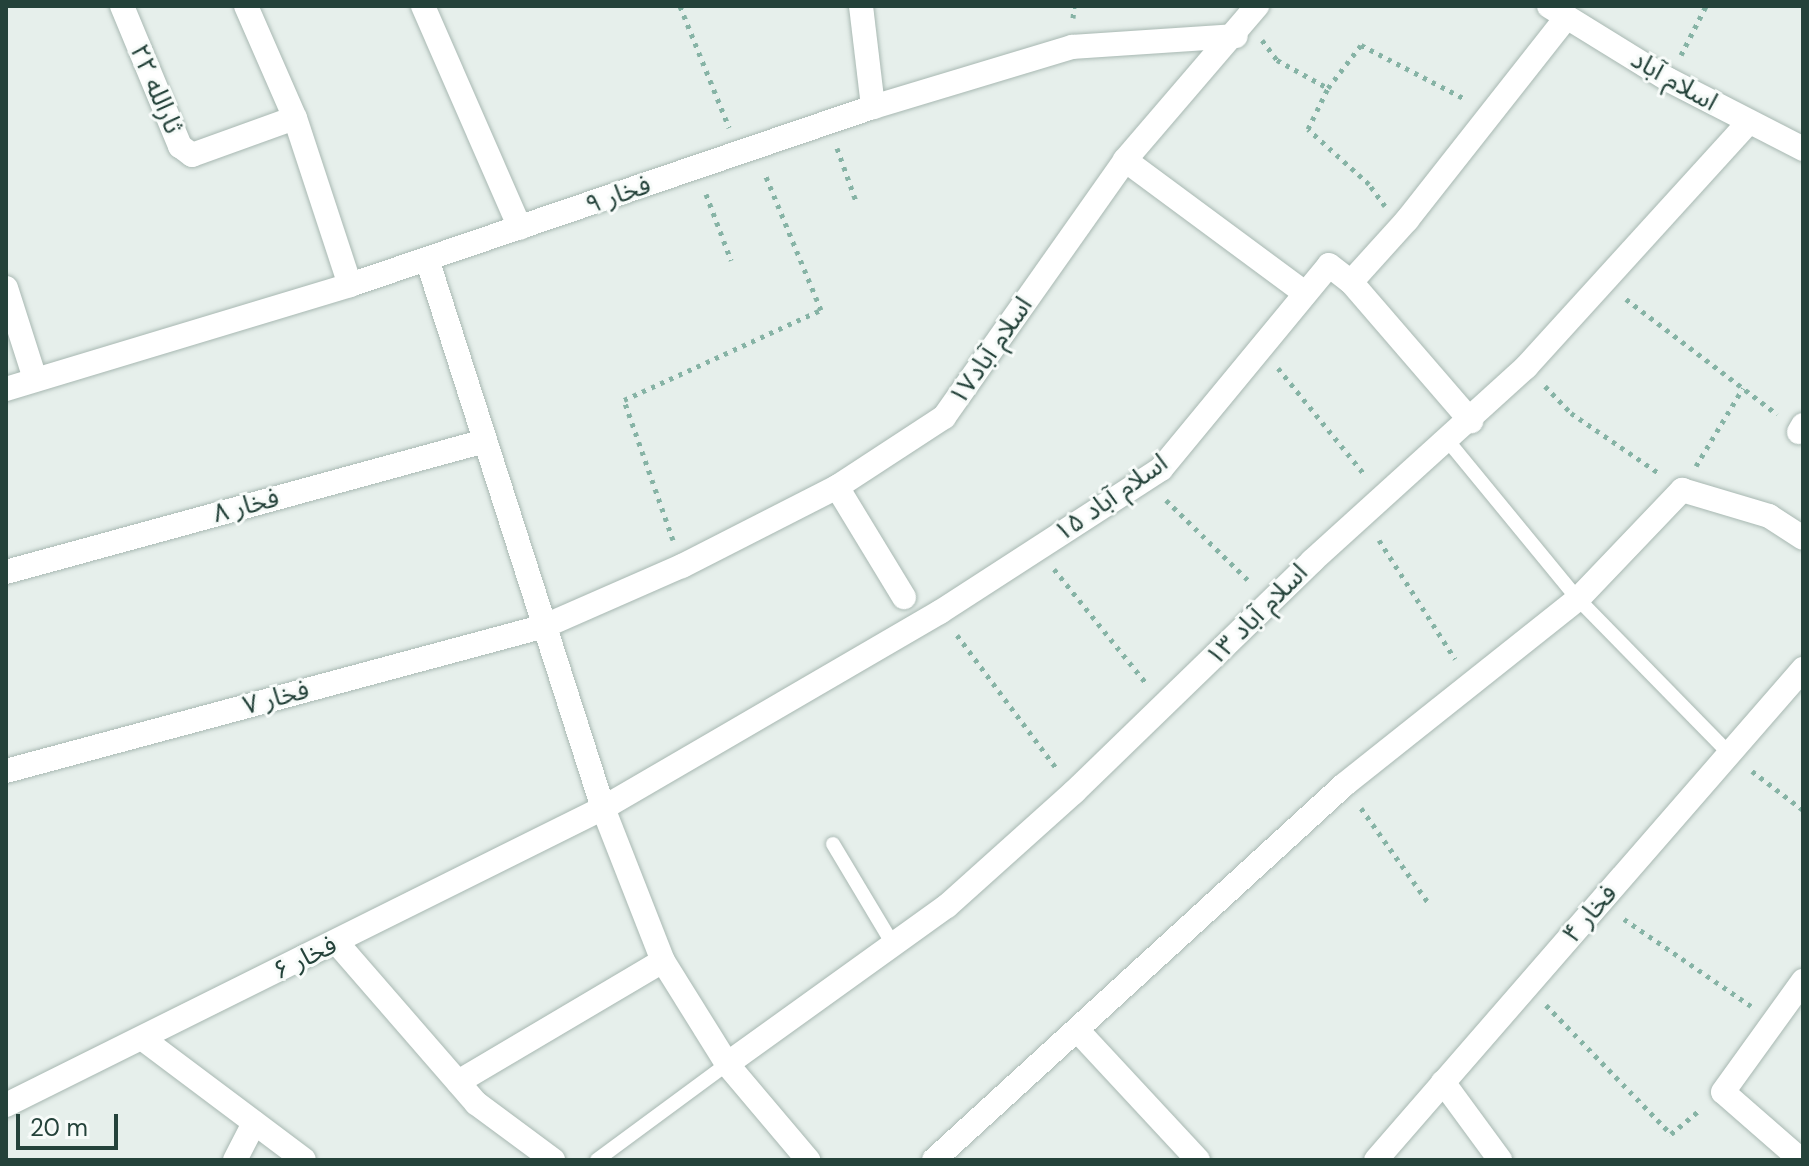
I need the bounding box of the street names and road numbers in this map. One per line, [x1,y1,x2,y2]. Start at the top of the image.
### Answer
street label: ثارالله ۲۲ [123,40,189,138]
street label: اسلام آباد [1625,44,1723,118]
street label: فخار ۹ [581,169,655,221]
street label: اسلام آباد۱۷ [943,291,1039,411]
street label: اسلام آباد ۱۵ [1048,448,1174,548]
street label: فخار ۸ [210,482,282,530]
street label: اسلام آباد ۱۳ [1200,558,1314,672]
street label: فخار ۷ [240,674,312,722]
street label: فخار ۴ [1556,878,1624,950]
street label: فخار ۶ [268,929,342,987]

